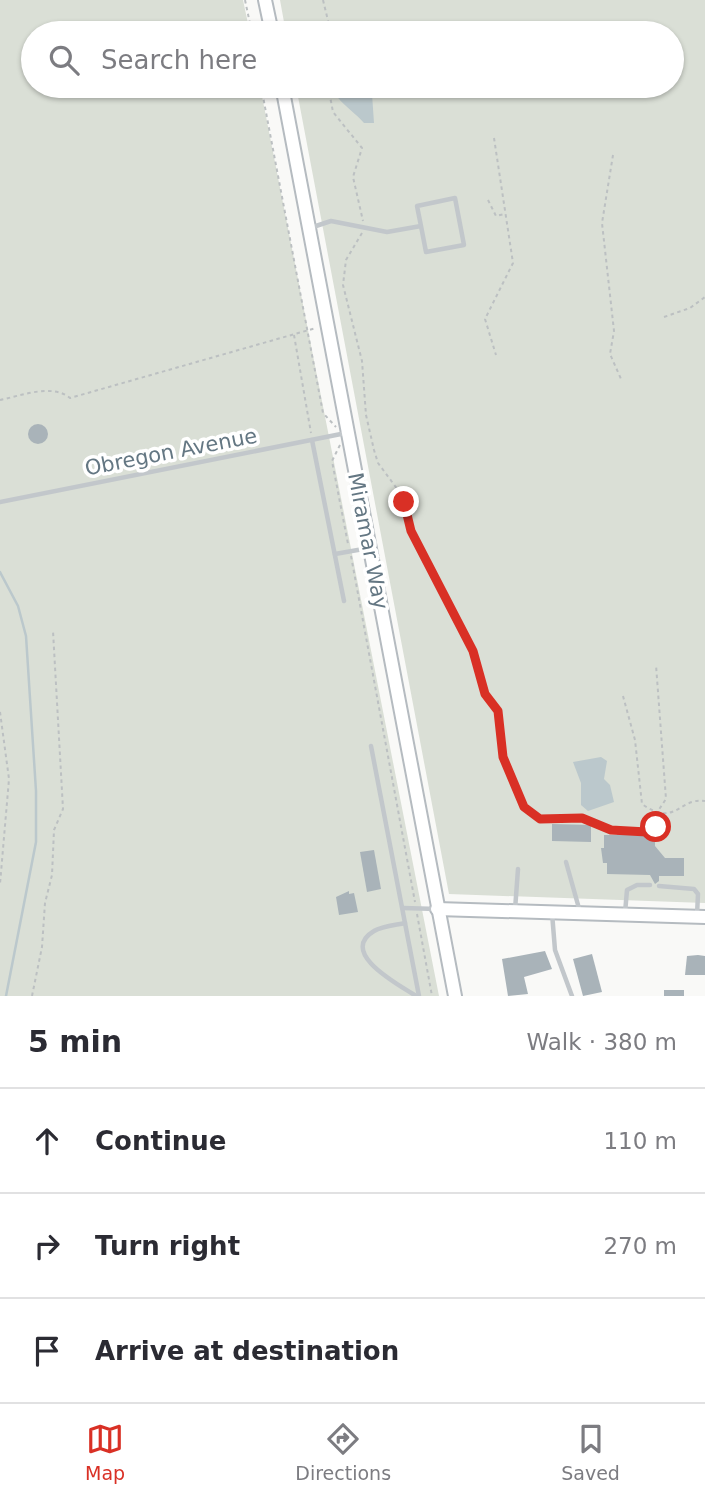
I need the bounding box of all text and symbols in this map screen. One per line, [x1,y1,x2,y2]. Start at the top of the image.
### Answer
search box [21,21,684,98]
icon: search [45,41,83,79]
text: Search here [101,45,257,75]
street label: Obregon Avenue [83,424,259,480]
street label: Miramar Way [343,471,393,611]
route end [388,486,419,517]
route start [640,811,671,842]
text: 5 min [28,1024,122,1059]
text: Walk · 380 m [526,1029,677,1055]
icon: ahead [28,1122,66,1160]
text: Continue [95,1126,226,1156]
text: 110 m [603,1128,677,1154]
icon: right [28,1227,66,1265]
text: Turn right [95,1231,240,1261]
text: 270 m [603,1233,677,1259]
icon: arrive [28,1332,66,1370]
text: Arrive at destination [95,1336,399,1366]
tab: Map [85,1420,125,1484]
tab: Directions [295,1420,391,1484]
tab: Saved [561,1420,620,1484]

